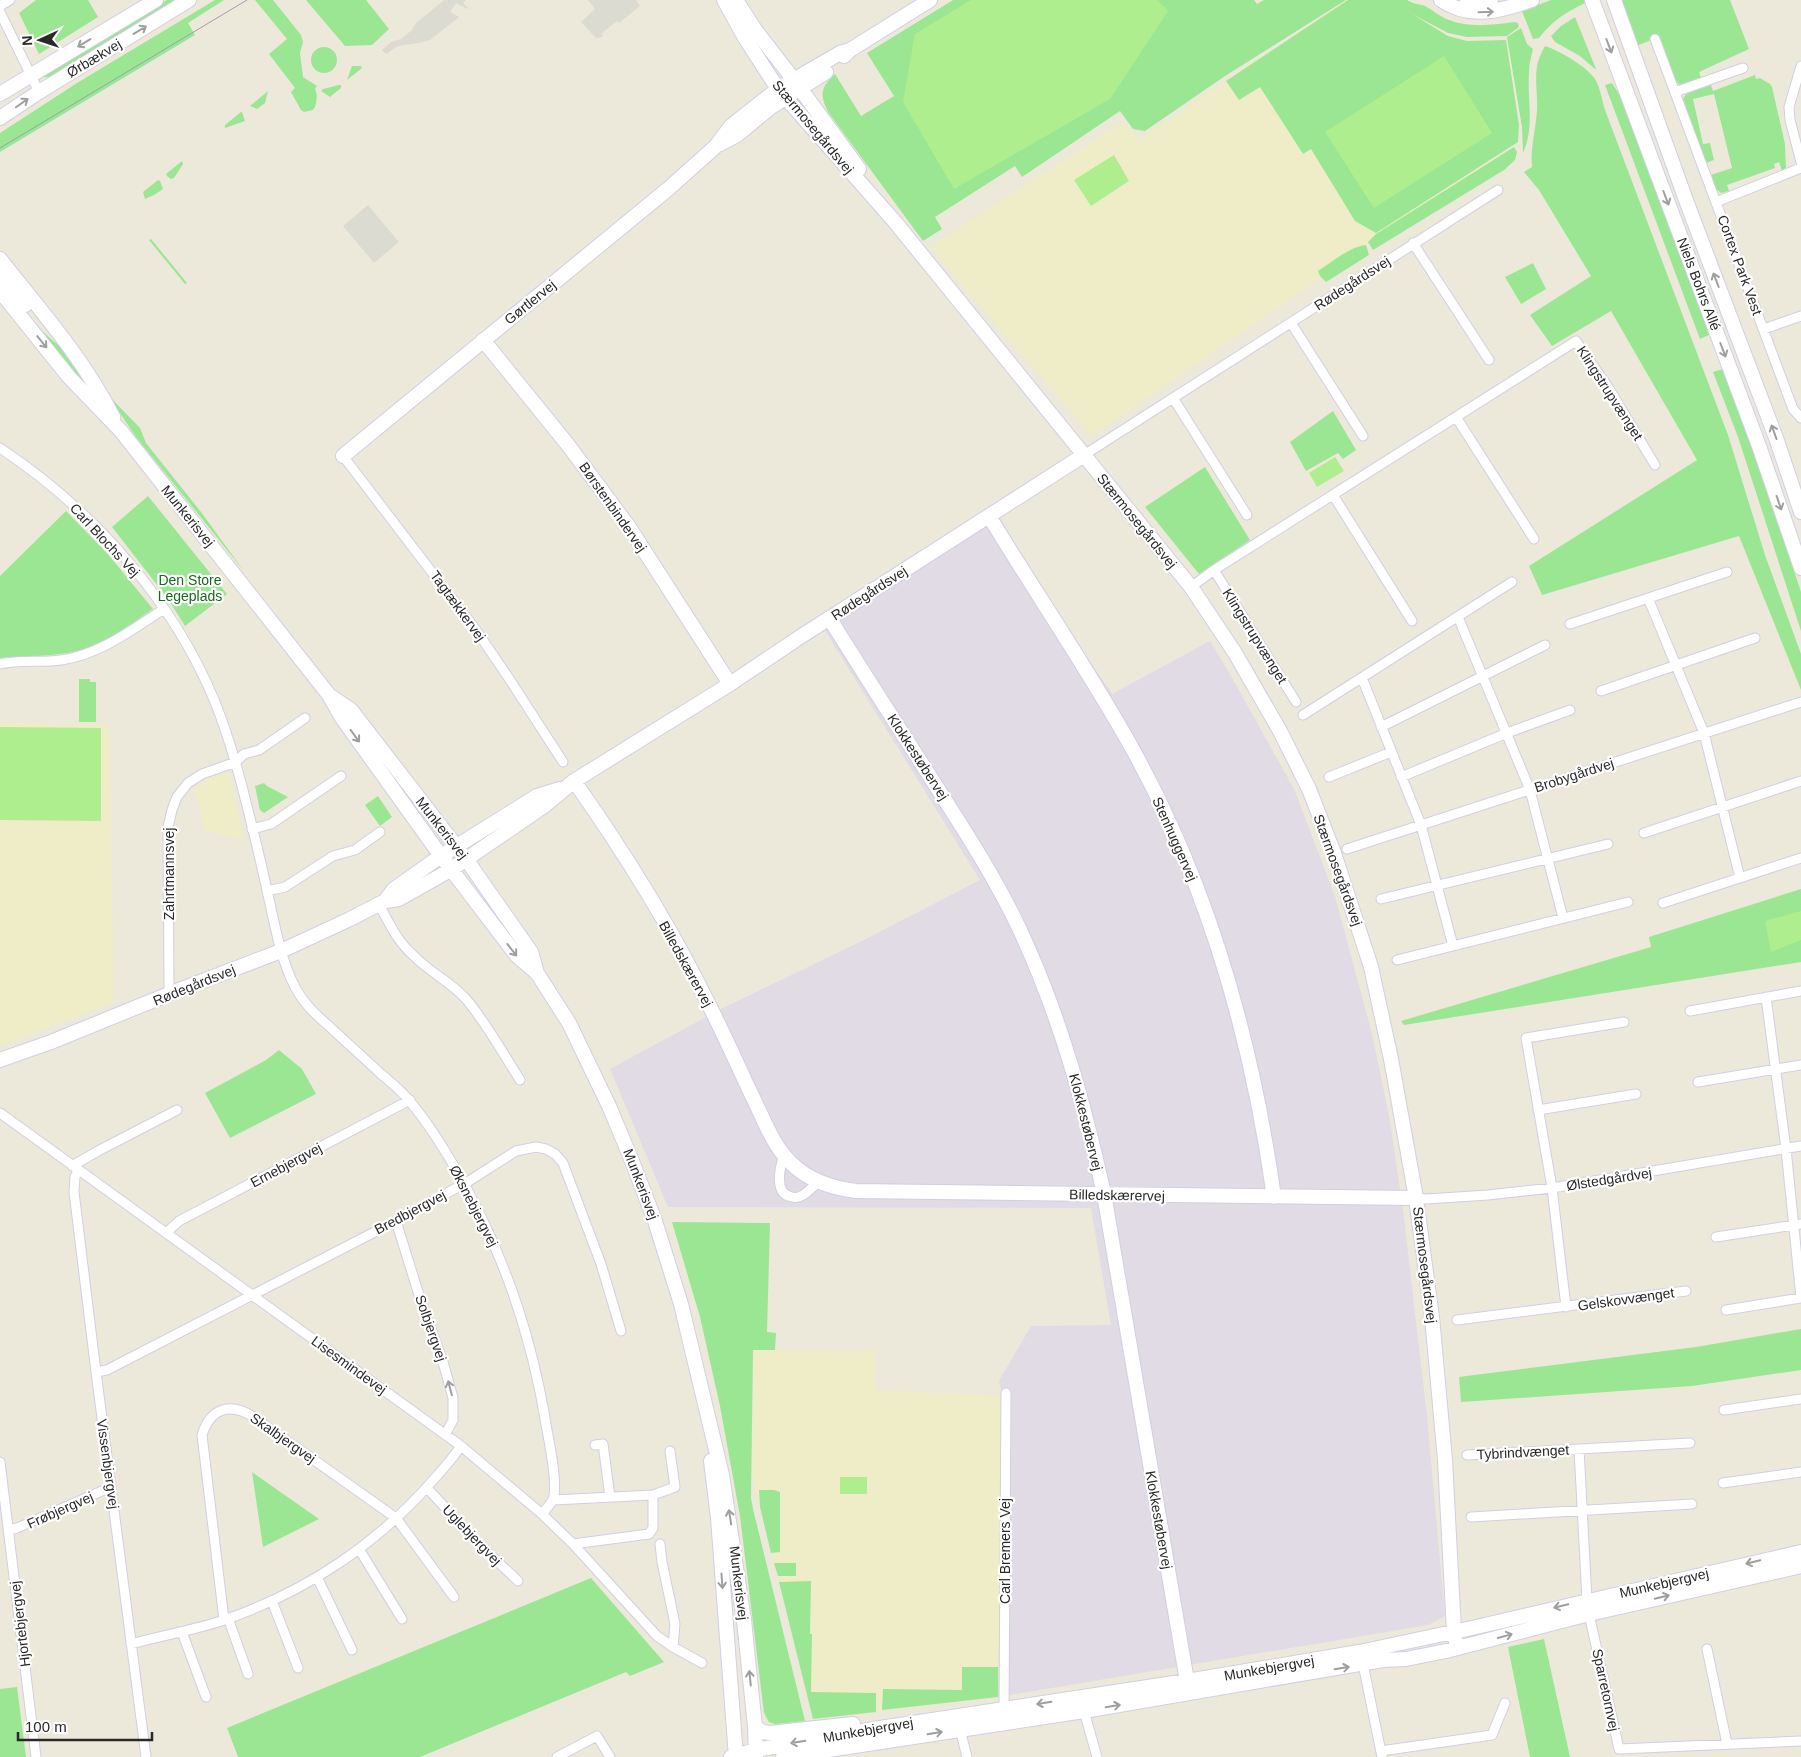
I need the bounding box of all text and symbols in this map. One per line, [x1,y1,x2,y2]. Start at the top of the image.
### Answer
one-way arrow [1478,8,1494,17]
north arrow [15,15,65,65]
one-way arrow [132,24,146,34]
text: N [19,35,35,46]
street label: Ørbækvej [64,36,124,80]
one-way arrow [1605,37,1614,53]
one-way arrow [78,38,92,48]
street label: Stærmosegårdsvej [769,77,857,177]
one-way arrow [15,98,29,108]
one-way arrow [1662,190,1671,205]
street label: Cortex Park Vest [1715,213,1766,317]
street label: Niels Bohrs Allé [1674,235,1724,333]
street label: Rødegårdsvej [1311,253,1393,313]
one-way arrow [1711,273,1721,288]
street label: Gørtlervej [501,276,559,328]
one-way arrow [37,335,48,348]
one-way arrow [1719,342,1729,357]
street label: Klingstrupvænget [1574,343,1646,443]
one-way arrow [1769,425,1778,441]
street label: Børstenbindervej [576,459,650,555]
street label: Stærmosegårdsvej [1094,470,1180,572]
street label: Munkerisvej [158,482,218,550]
one-way arrow [1775,494,1784,510]
street label: Carl Blochs Vej [67,500,143,580]
street label: Rødegårdsvej [828,563,910,623]
street label: Tagtækkervej [427,568,489,644]
park label: Den Store Legeplads [158,572,222,604]
street label: Klingstrupvænget [1219,586,1291,687]
street label: Klokkestøbervej [884,711,952,803]
one-way arrow [350,729,360,743]
street label: Brobygårdvej [1532,755,1616,795]
street label: Munkerisvej [413,794,471,862]
street label: Stenhuggervej [1149,795,1201,883]
street label: Stærmosegårdsvej [1310,812,1366,928]
street label: Zahrtmannsvej [161,828,177,920]
street label: Billedskærervej [656,918,716,1010]
one-way arrow [507,943,518,956]
street label: Rødegårdsvej [151,961,237,1009]
street label: Klokkestøbervej [1066,1072,1106,1172]
street label: Ernebjergvej [248,1139,324,1191]
street label: Munkerisvej [620,1146,662,1222]
street label: Øksnebjergvej [447,1162,501,1250]
street label: Ølstedgårdvej [1565,1164,1653,1194]
street label: Bredbjergvej [372,1186,448,1238]
street label: Billedskærervej [1069,1186,1165,1204]
street label: Stærmosegårdsvej [1410,1206,1440,1324]
street label: Gelskovvænget [1577,1284,1675,1314]
street label: Solbjergvej [412,1293,450,1363]
street label: Lisesmindevej [308,1332,390,1398]
one-way arrow [445,1381,455,1397]
street label: Skalbjergvej [247,1410,319,1466]
street label: Vissenbjergvej [94,1418,122,1510]
street label: Tybrindvænget [1476,1442,1570,1462]
street label: Klokkestøbervej [1142,1470,1176,1570]
street label: Frøbjergvej [24,1488,96,1532]
street label: Carl Bremers Vej [997,1498,1013,1604]
street label: Uglebjergvej [439,1501,505,1569]
one-way arrow [724,1510,734,1526]
street label: Munkerisvej [727,1545,751,1621]
one-way arrow [1746,1558,1762,1567]
street label: Munkebjergvej [1618,1565,1710,1601]
one-way arrow [717,1573,726,1589]
street label: Hjortebjergvej [7,1580,33,1668]
one-way arrow [1654,1592,1670,1601]
one-way arrow [1553,1602,1569,1611]
one-way arrow [1496,1630,1512,1640]
street label: Sparretornvej [1589,1647,1623,1733]
street label: Munkebjergvej [1223,1652,1315,1684]
one-way arrow [1334,1662,1350,1672]
one-way arrow [745,1671,755,1687]
one-way arrow [1036,1698,1052,1708]
one-way arrow [1105,1700,1121,1710]
scale bar [18,1710,151,1742]
street label: Munkebjergvej [822,1714,914,1746]
text: 100 m [25,1718,67,1735]
one-way arrow [927,1728,943,1738]
one-way arrow [790,1738,806,1748]

